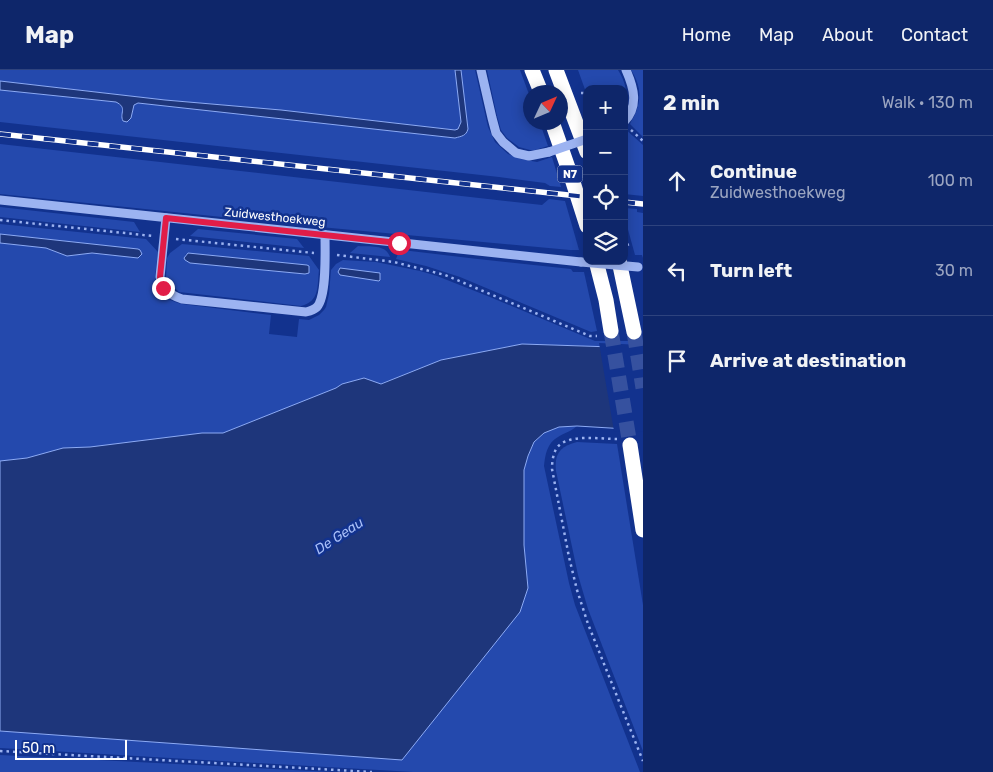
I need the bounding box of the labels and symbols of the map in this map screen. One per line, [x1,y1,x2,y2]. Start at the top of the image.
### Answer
north arrow [523,85,568,130]
road number: N7 [558,166,582,182]
street label: Zuidwesthoekweg [224,205,326,229]
route start [388,232,411,255]
route end [152,277,175,300]
water label: De Geau [311,514,367,558]
scale bar [15,737,128,760]

